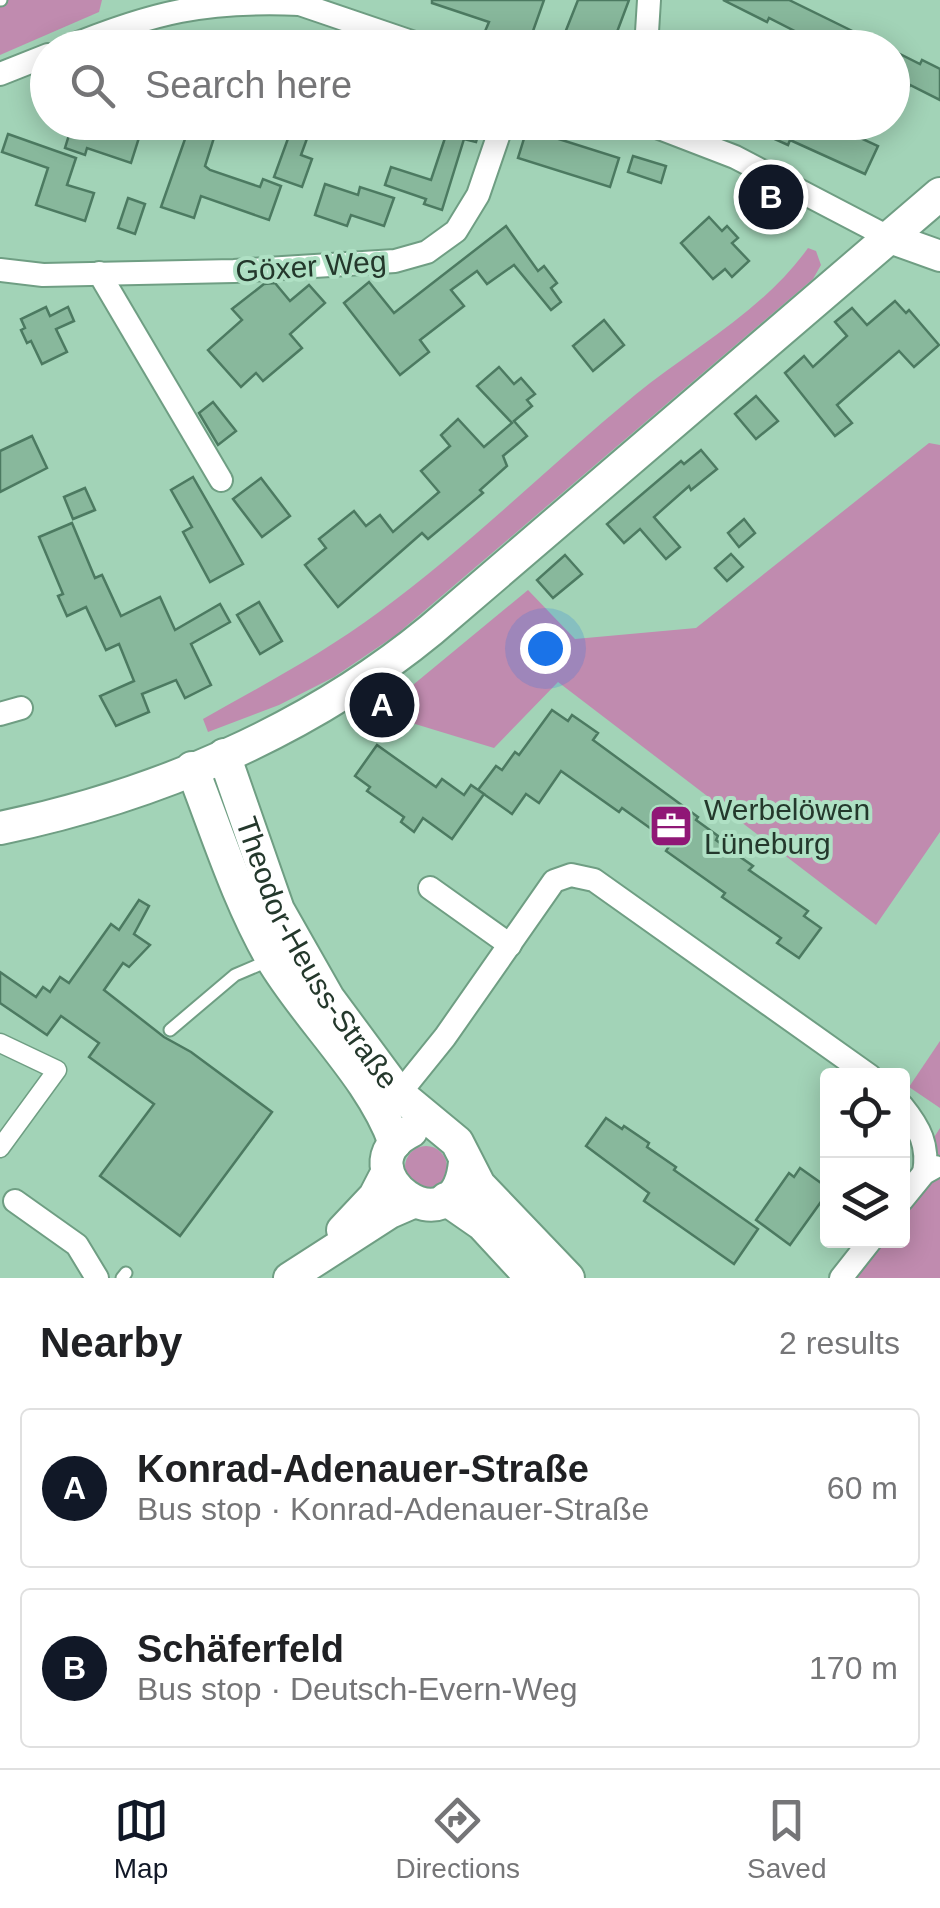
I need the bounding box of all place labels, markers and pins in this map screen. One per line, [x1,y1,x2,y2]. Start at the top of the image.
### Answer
pin: B [738,160,804,234]
pin: A [350,668,414,742]
place label: Werbelöwen Lüneburg [704,793,870,860]
office icon: Werbelöwen Lüneburg [648,803,694,849]

